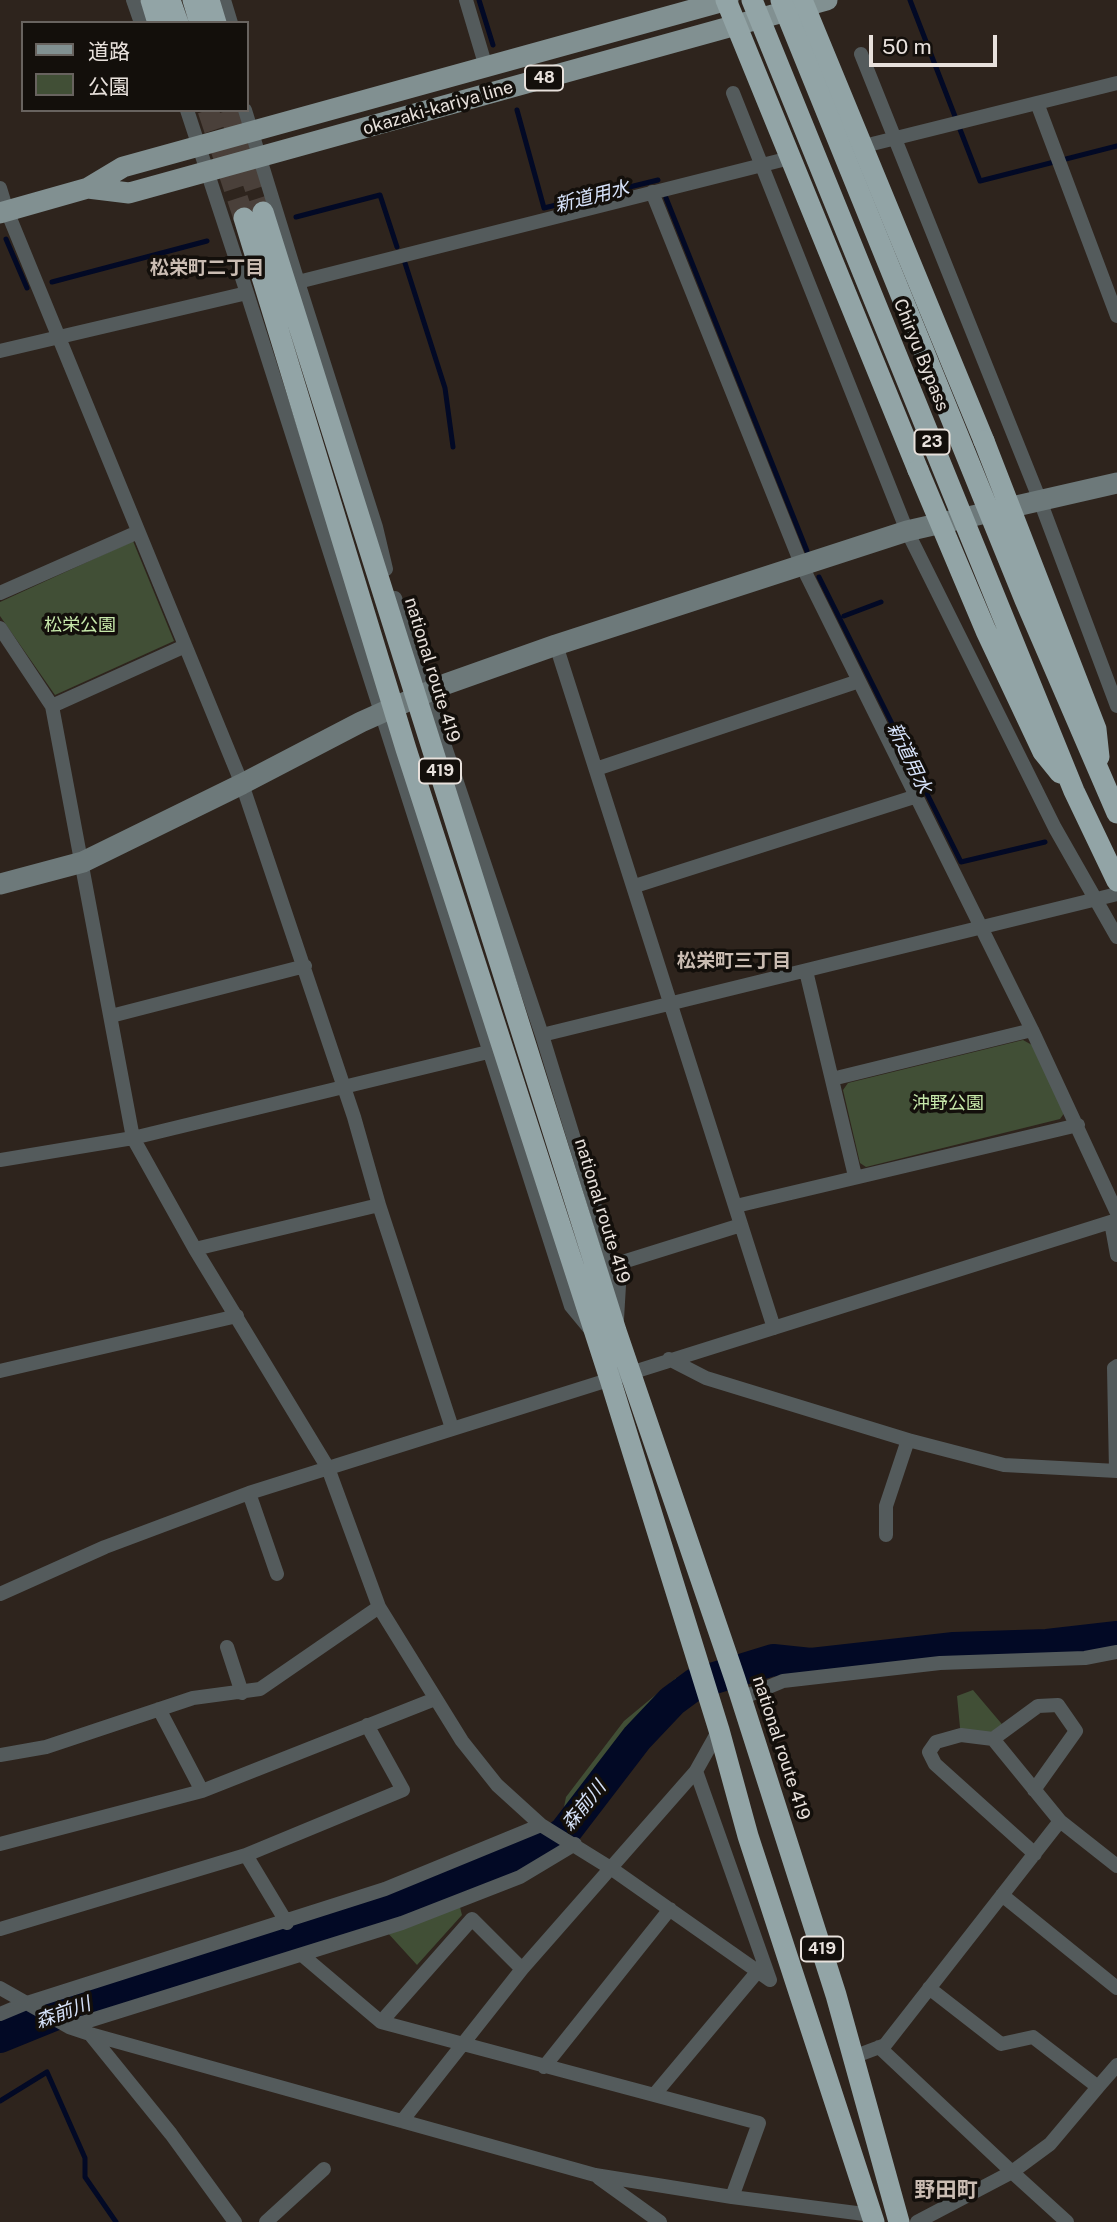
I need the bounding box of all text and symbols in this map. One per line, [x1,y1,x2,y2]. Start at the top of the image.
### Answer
legend [21,21,248,112]
scale bar [872,21,1000,65]
text: 50 m [882,34,932,59]
text: 道路 [88,39,130,64]
road number: 48 [525,66,563,90]
text: 公園 [88,74,130,99]
street label: okazaki-kariya line [360,76,516,140]
water label: 新道用水 [552,177,632,217]
district label: 松栄町二丁目 [150,257,264,279]
street label: Chiryu Bypass [889,296,953,414]
road number: 23 [914,430,950,454]
street label: national route 419 [400,595,464,745]
park label: 松栄公園 [44,614,116,636]
water label: 新道用水 [882,719,936,797]
road number: 419 [419,758,461,784]
district label: 松栄町三丁目 [677,950,791,972]
park label: 沖野公園 [912,1092,984,1114]
street label: national route 419 [570,1136,634,1286]
street label: national route 419 [747,1673,815,1823]
water label: 森前川 [557,1777,611,1835]
road number: 419 [801,1937,843,1962]
water label: 森前川 [32,1993,94,2033]
district label: 野田町 [915,2178,977,2204]

